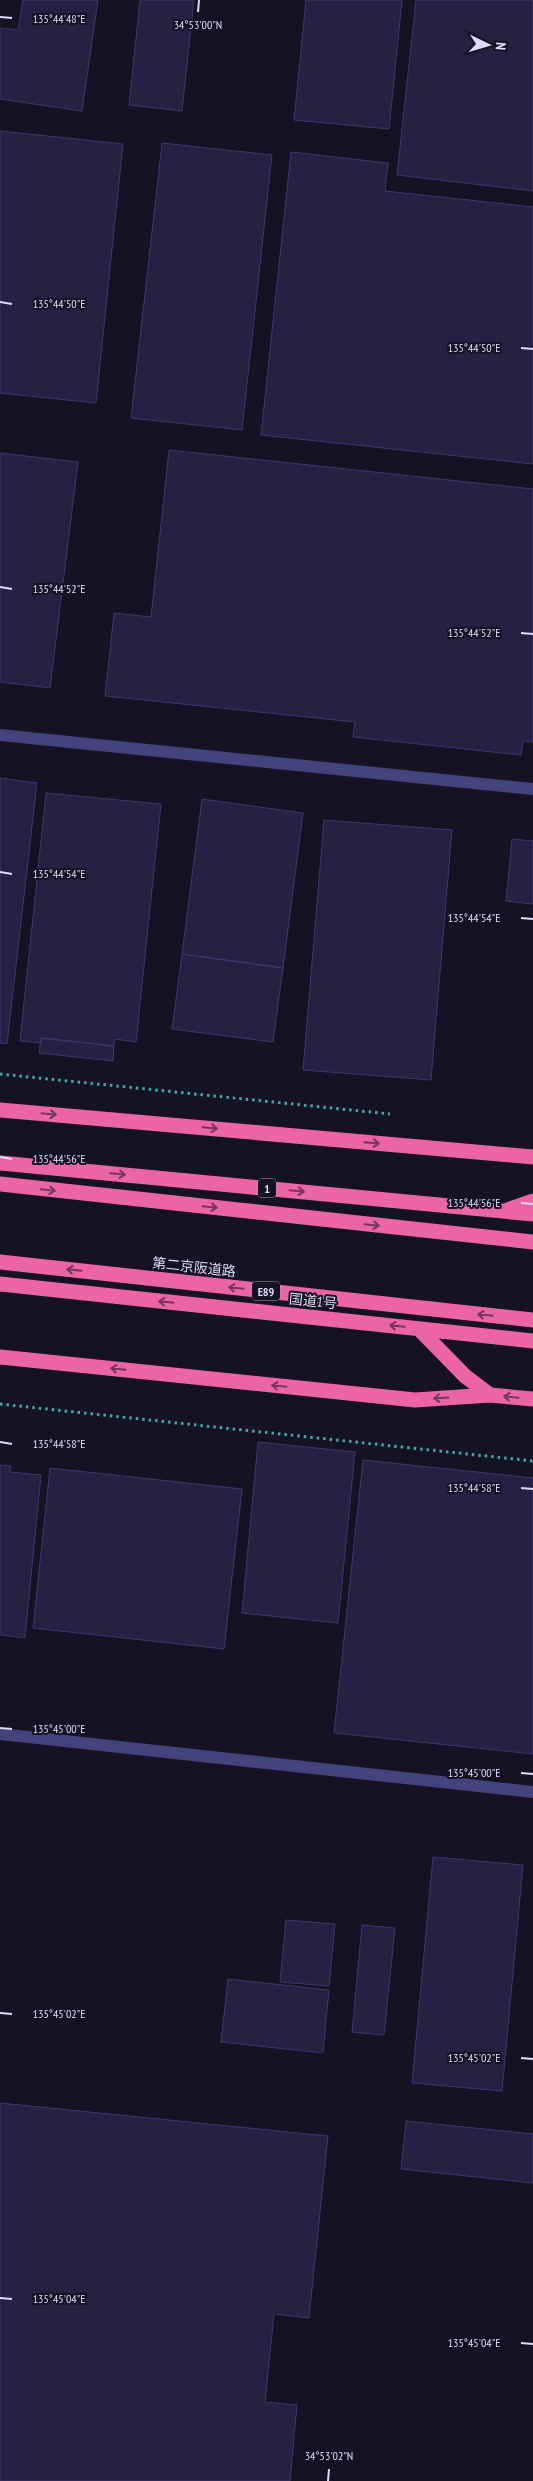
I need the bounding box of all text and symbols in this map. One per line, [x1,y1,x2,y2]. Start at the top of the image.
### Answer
text: 135°44'48"E [33,11,85,26]
text: 34°53'00"N [174,17,222,32]
north arrow [463,20,513,70]
text: N [492,42,510,51]
text: 135°44'50"E [33,296,85,311]
text: 135°44'50"E [448,340,500,355]
text: 135°44'52"E [33,581,85,596]
text: 135°44'52"E [448,625,500,640]
text: 135°44'54"E [33,866,85,881]
text: 135°44'54"E [448,910,500,925]
one-way arrow [40,1109,56,1119]
one-way arrow [202,1124,218,1133]
one-way arrow [364,1138,380,1148]
text: 135°44'56"E [33,1151,85,1166]
one-way arrow [110,1169,126,1179]
road number: 1 [258,1178,276,1198]
one-way arrow [40,1185,56,1195]
one-way arrow [289,1186,305,1196]
text: 135°44'56"E [448,1195,500,1210]
one-way arrow [202,1202,218,1212]
one-way arrow [363,1220,379,1230]
street label: 第二京阪道路 [151,1254,237,1280]
one-way arrow [67,1265,83,1275]
road number: E89 [252,1282,280,1300]
one-way arrow [228,1283,244,1293]
street label: 国道1号 [288,1290,338,1312]
one-way arrow [159,1297,175,1307]
one-way arrow [477,1310,493,1320]
one-way arrow [390,1321,406,1331]
one-way arrow [110,1364,126,1374]
one-way arrow [272,1381,288,1391]
one-way arrow [504,1392,520,1402]
one-way arrow [433,1394,449,1403]
text: 135°44'58"E [33,1436,85,1451]
text: 135°44'58"E [448,1480,500,1495]
text: 135°45'00"E [33,1721,85,1736]
text: 135°45'00"E [448,1765,500,1780]
text: 135°45'02"E [33,2006,85,2021]
text: 135°45'02"E [448,2050,500,2065]
text: 135°45'04"E [33,2291,85,2306]
text: 135°45'04"E [448,2335,500,2350]
text: 34°53'02"N [305,2448,353,2463]

